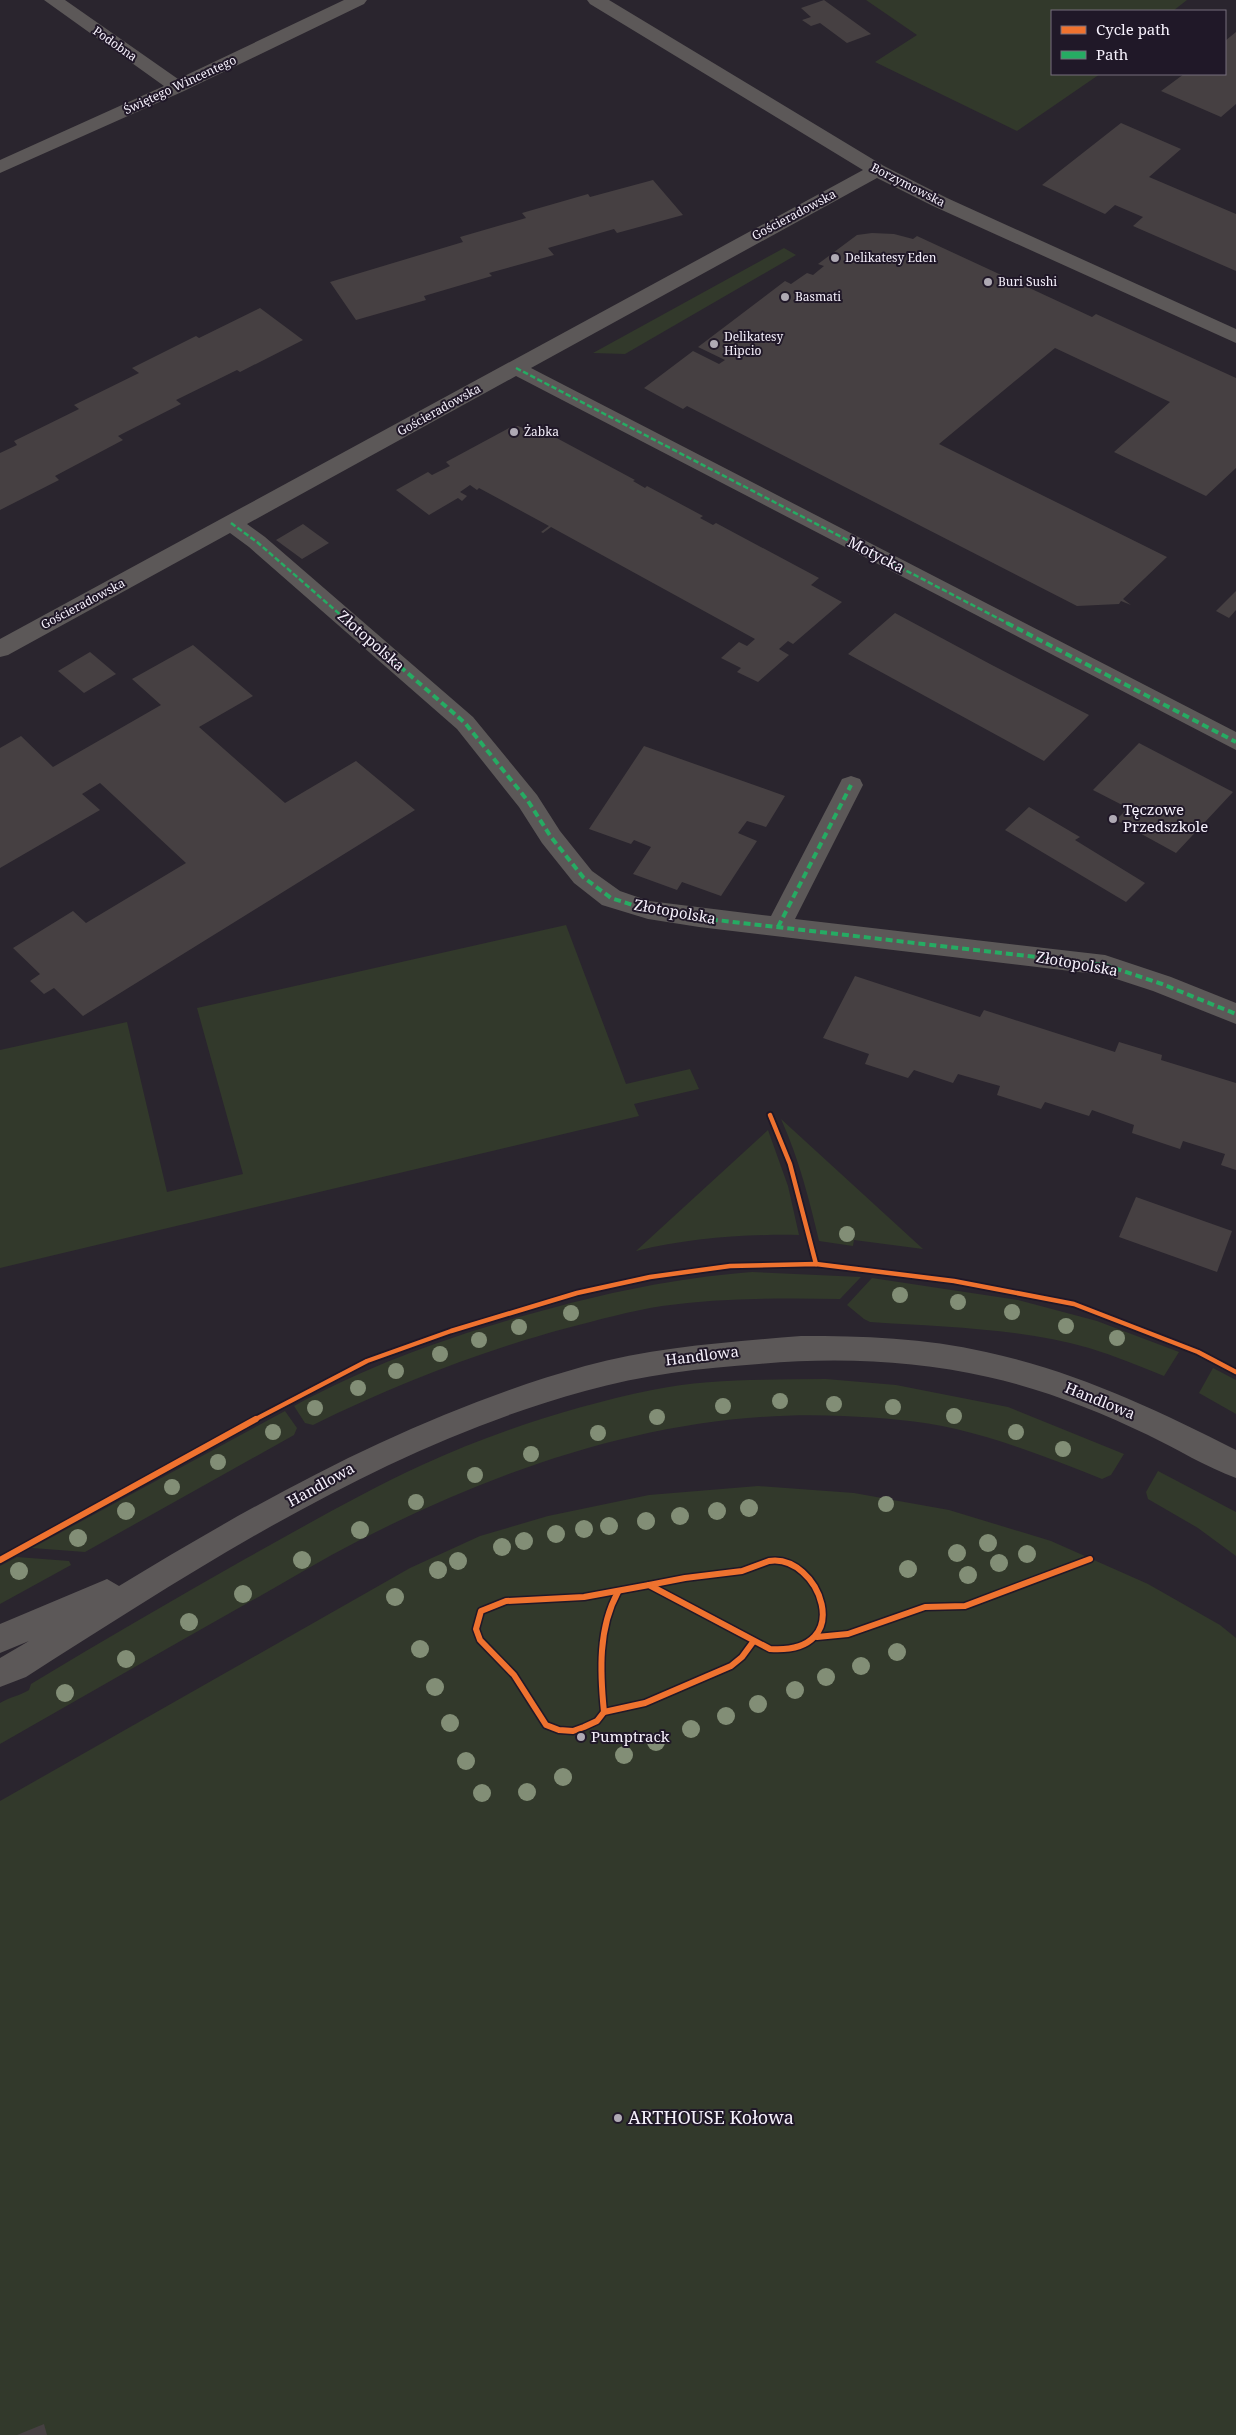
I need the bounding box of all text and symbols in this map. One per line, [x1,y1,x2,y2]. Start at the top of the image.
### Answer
legend [1051,10,1226,75]
text: Cycle path [1096,19,1171,39]
street label: Podobna [90,22,141,65]
text: Path [1096,44,1129,64]
street label: Świętego Wincentego [121,51,239,118]
street label: Borzymowska [868,159,948,211]
street label: Gościeradowska [749,185,839,244]
place label: Delikatesy Eden [845,249,937,266]
marker: Delikatesy Eden [829,252,841,264]
place label: Buri Sushi [998,273,1057,290]
marker: Buri Sushi [982,276,994,288]
place label: Basmati [795,288,841,305]
marker: Basmati [779,291,791,303]
place label: Delikatesy Hipcio [724,328,784,359]
marker: Delikatesy Hipcio [708,338,720,350]
street label: Gościeradowska [394,379,484,440]
place label: Żabka [524,423,559,440]
marker: Żabka [508,426,520,438]
street label: Motycka [845,531,908,577]
street label: Gościeradowska [38,574,128,633]
street label: Złotopolska [334,606,409,675]
place label: Tęczowe Przedszkole [1123,799,1208,836]
marker: Tęczowe Przedszkole [1107,813,1119,825]
street label: Złotopolska [633,894,718,928]
street label: Złotopolska [1035,946,1120,980]
street label: Handlowa [664,1341,740,1369]
street label: Handlowa [1062,1377,1138,1423]
street label: Handlowa [283,1457,358,1511]
place label: Pumptrack [591,1726,670,1746]
marker: Pumptrack [575,1731,587,1743]
place label: ARTHOUSE Kołowa [628,2105,794,2129]
marker: ARTHOUSE Kołowa [612,2112,624,2124]

